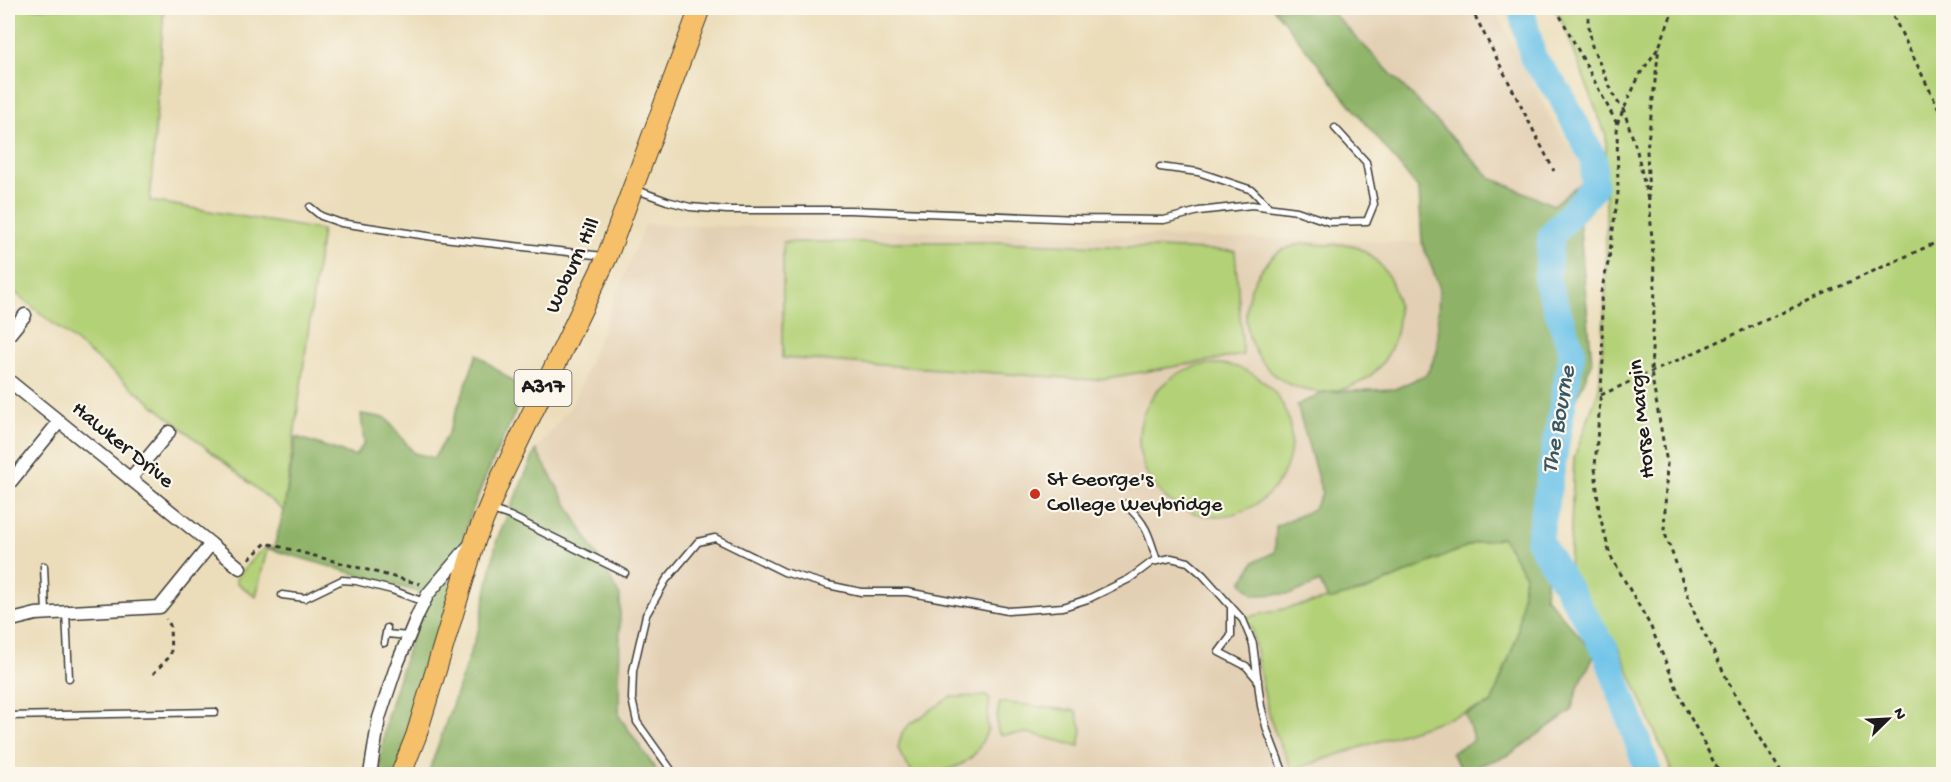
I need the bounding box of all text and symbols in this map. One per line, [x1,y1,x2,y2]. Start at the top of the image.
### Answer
street label: Woburn Hill [541,214,608,318]
street label: Horse Margin [1624,358,1662,480]
water label: The Bourne [1536,362,1584,476]
road number: A317 [514,370,572,406]
street label: Hawker Drive [66,397,179,496]
place label: St George's College Weybridge [1047,468,1223,519]
marker: St George's College Weybridge [1028,487,1042,501]
north arrow [1858,689,1918,749]
text: N [1888,706,1910,723]

